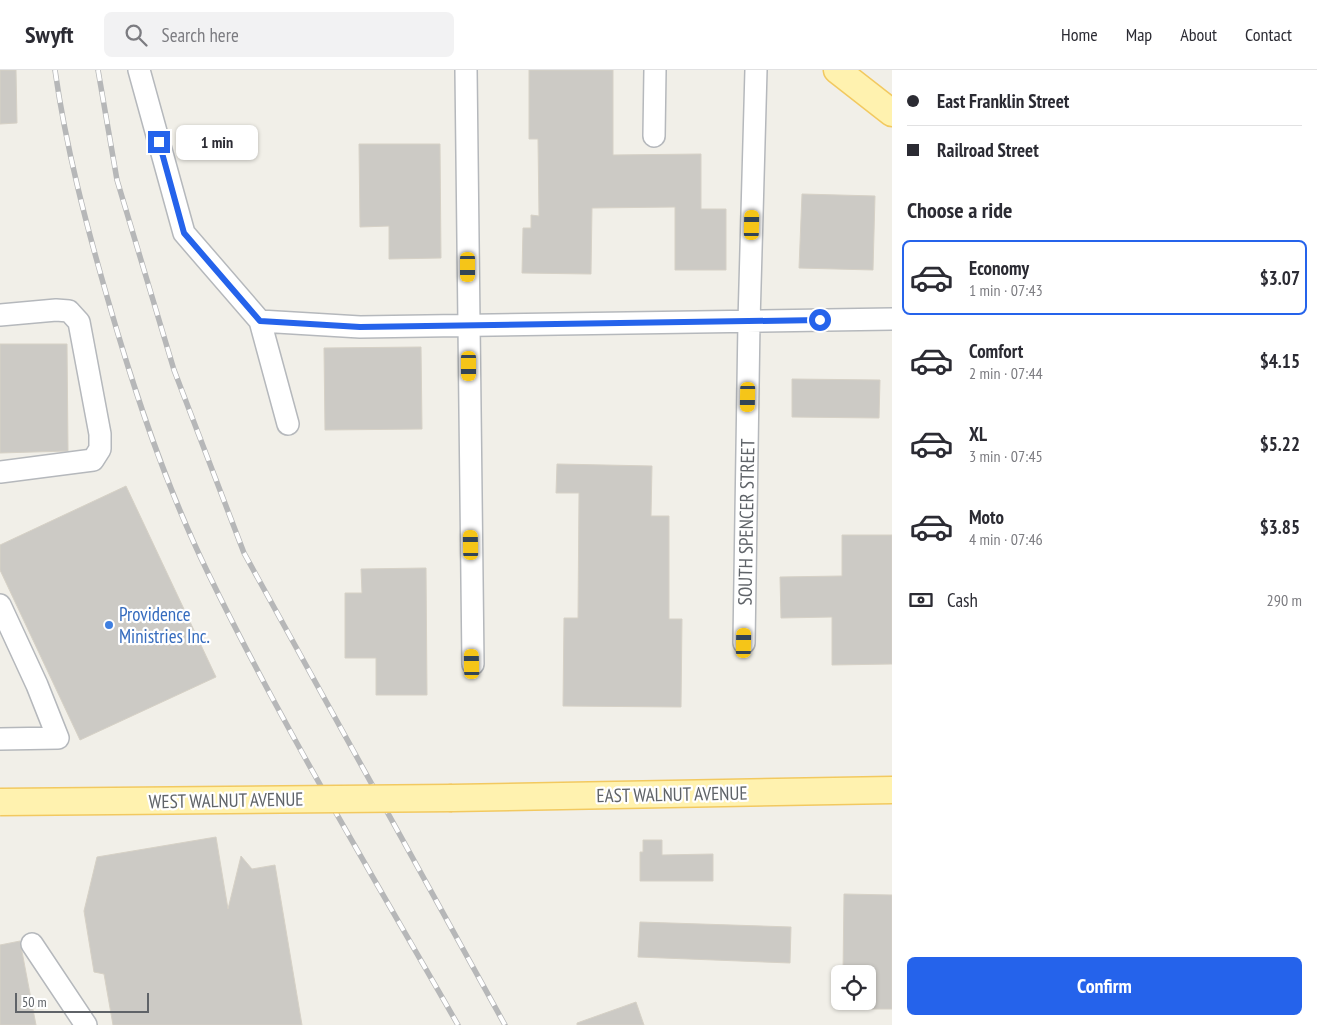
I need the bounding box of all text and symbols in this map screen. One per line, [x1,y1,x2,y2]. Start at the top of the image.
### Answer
search box [104,12,454,57]
text: Swyft [25,19,74,50]
icon: search [122,21,150,49]
text: Search here [162,23,239,47]
text: Home [1061,23,1098,46]
text: Map [1126,23,1152,46]
text: About [1180,23,1217,46]
text: Contact [1245,23,1292,46]
text: East Franklin Street [937,89,1069,113]
callout: 1 min [176,124,259,160]
route end [148,131,170,153]
text: 1 min [201,132,233,152]
text: Railroad Street [937,138,1039,162]
text: Choose a ride [907,196,1012,224]
car [744,210,759,240]
car [460,252,475,282]
icon: car [909,255,954,300]
text: Economy [969,256,1029,280]
text: $3.07 [1260,266,1300,290]
text: 1 min · 07:43 [969,280,1043,300]
route start [809,309,831,331]
icon: car [909,338,954,383]
text: Comfort [969,339,1023,363]
text: $4.15 [1260,349,1300,373]
car [461,351,476,381]
text: 2 min · 07:44 [969,363,1043,383]
car [740,382,755,412]
icon: car [909,421,954,466]
text: XL [969,422,987,446]
text: $5.22 [1260,432,1300,456]
street label: SOUTH SPENCER STREET [733,438,759,606]
text: 3 min · 07:45 [969,446,1043,466]
icon: car [909,504,954,549]
text: Moto [969,505,1004,529]
text: $3.85 [1260,515,1300,539]
text: 4 min · 07:46 [969,529,1043,549]
car [463,530,478,560]
icon: cash [907,586,935,614]
text: Cash [947,588,978,612]
text: 290 m [1267,590,1302,610]
place label: Providence Ministries Inc. [119,602,210,648]
marker: Providence Ministries Inc. [103,619,115,631]
car [736,628,751,658]
car [464,649,479,679]
street label: EAST WALNUT AVENUE [596,781,748,807]
street label: WEST WALNUT AVENUE [148,787,304,813]
button: Confirm [907,957,1302,1015]
map controls [831,965,876,1010]
button: locate [831,965,876,1010]
scale bar [15,990,149,1013]
text: 50 m [22,993,47,1011]

